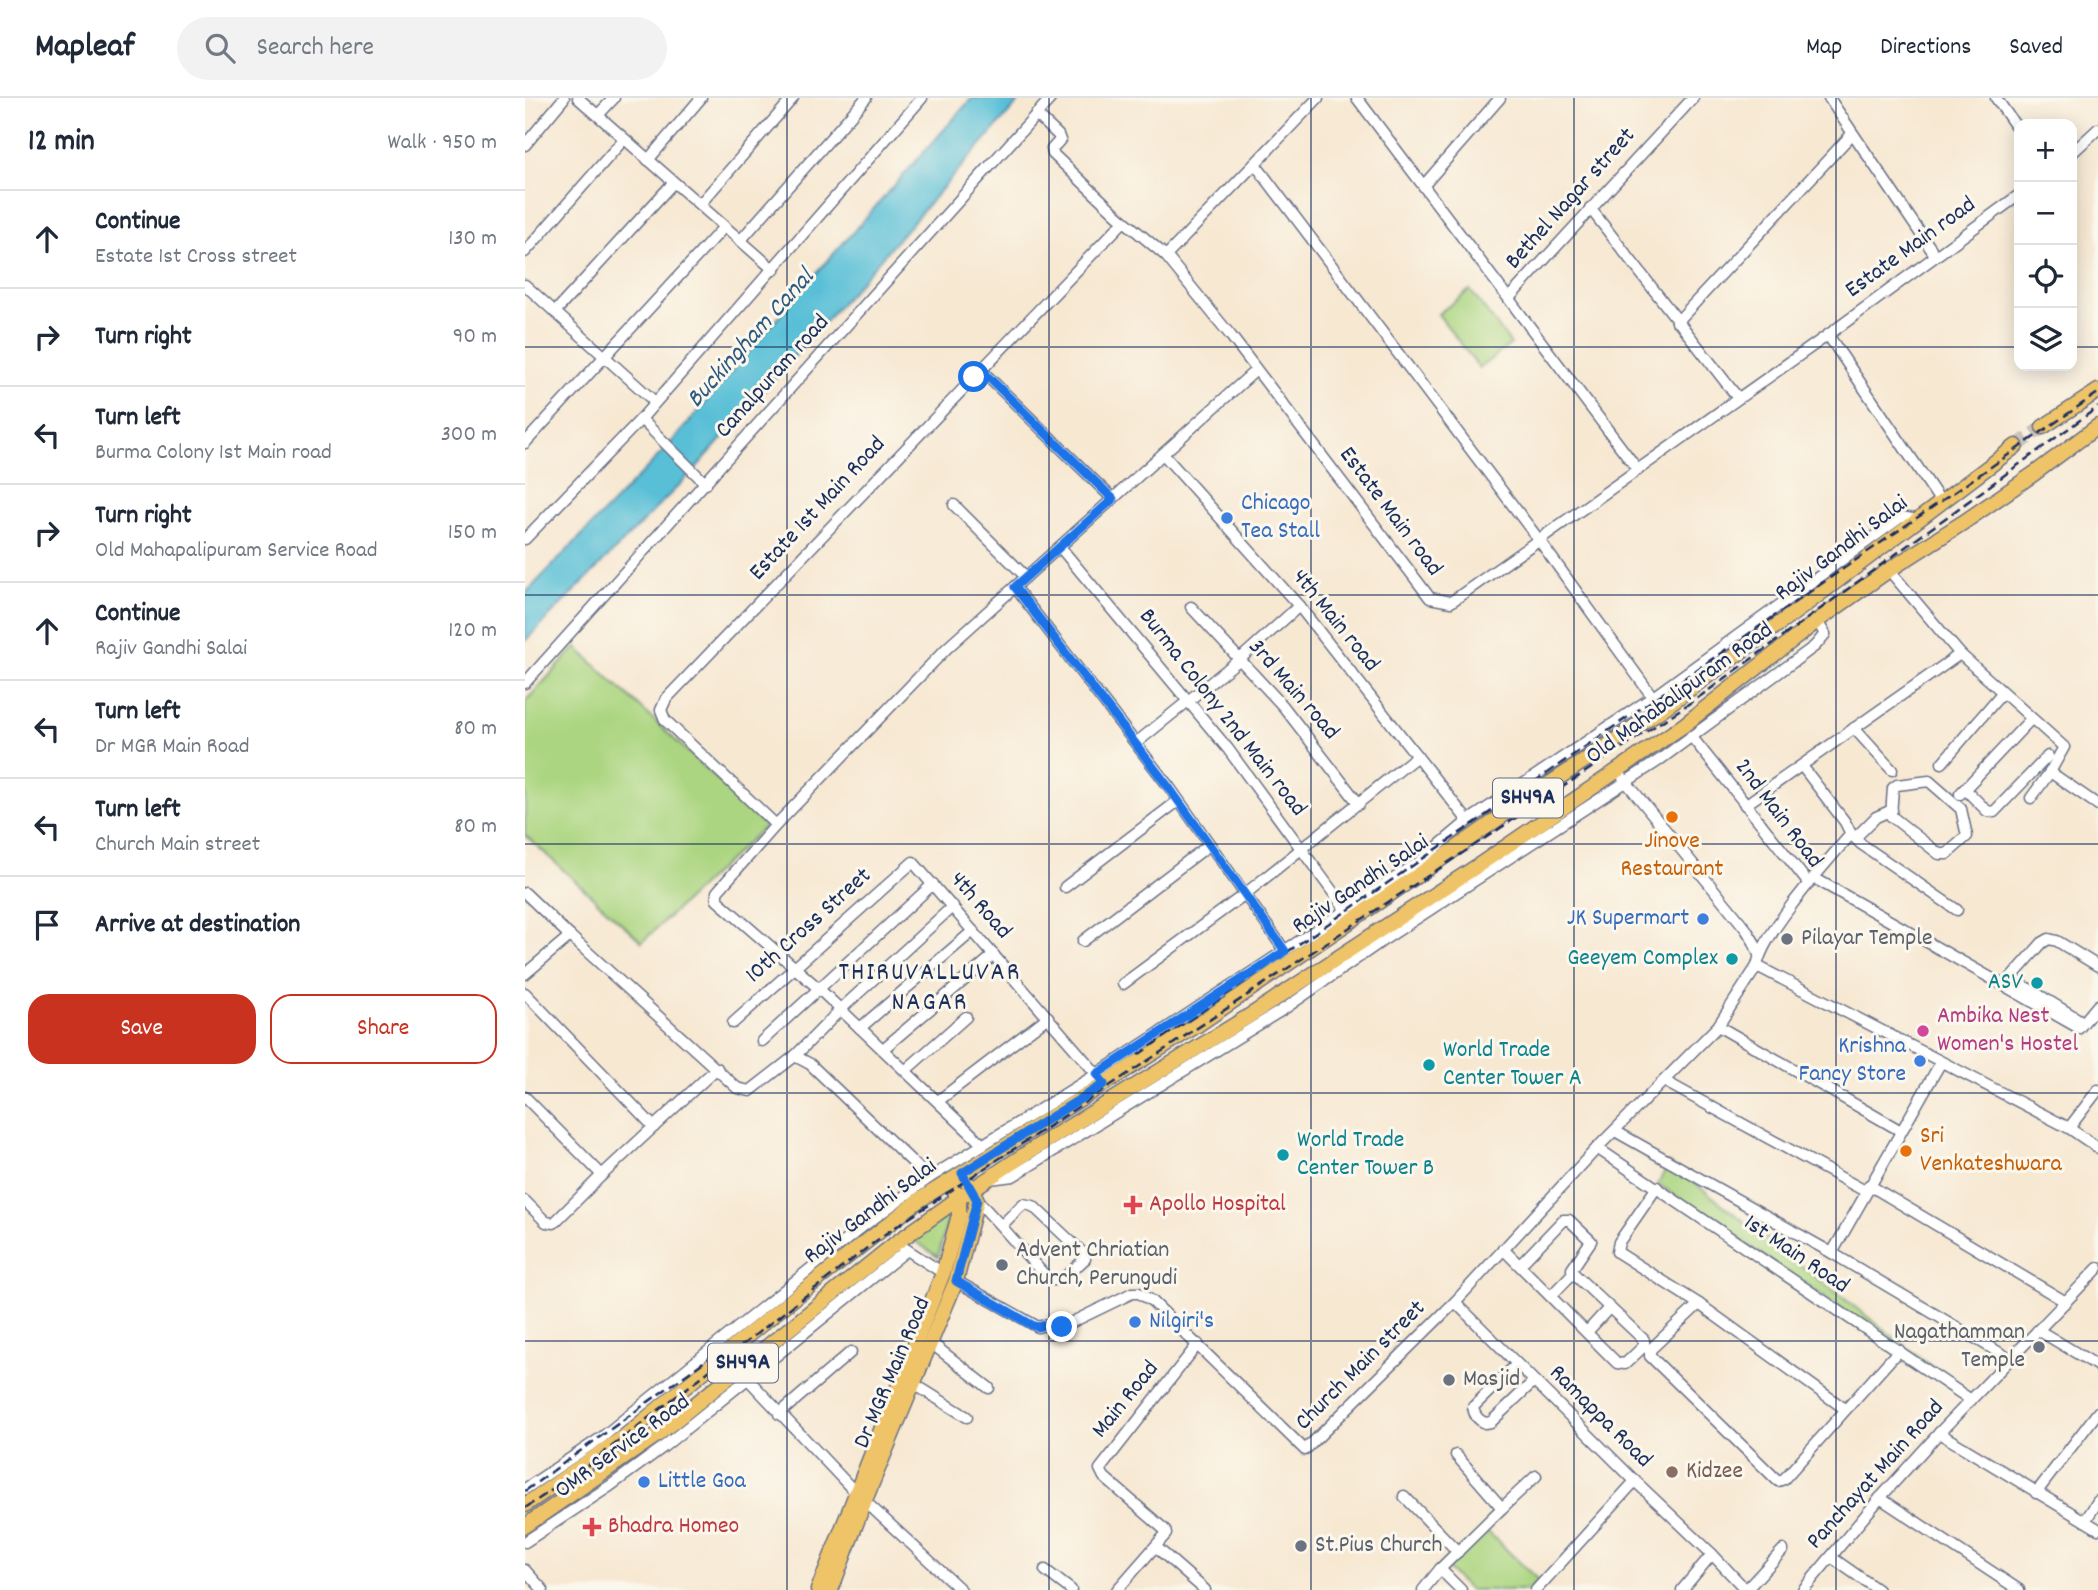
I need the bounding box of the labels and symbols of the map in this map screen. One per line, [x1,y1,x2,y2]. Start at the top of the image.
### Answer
street label: Bethel Nagar street [1498,120,1644,278]
street label: Estate Main road [1839,189,1983,307]
water label: Buckingham Canal [678,260,825,417]
street label: Canalpuram road [708,307,838,447]
route start [958,361,989,392]
street label: Estate 1st Main Road [742,429,894,589]
street label: Estate Main road [1330,440,1450,584]
place label: Chicago Tea Stall [1241,487,1320,549]
street label: Rajiv Gandhi Salai [1768,488,1916,610]
marker: Chicago Tea Stall [1219,510,1235,526]
street label: 4th Main road [1283,562,1387,680]
street label: Burma Colony 2nd Main road [1130,602,1314,824]
street label: Old Mahabalipuram Road [1579,614,1781,774]
street label: 3rd Main road [1239,632,1347,748]
street label: 2nd Main Road [1725,752,1831,876]
road number: SH49A [1493,778,1563,818]
marker: Jinove Restaurant [1664,809,1680,825]
place label: Jinove Restaurant [1621,825,1724,887]
street label: Rajiv Gandhi Salai [1286,826,1436,944]
street label: 10th Cross Street [738,860,880,992]
street label: 4th Road [941,865,1019,947]
place label: JK Supermart [1567,902,1689,936]
marker: JK Supermart [1695,911,1711,927]
place label: Pilayar Temple [1801,922,1933,956]
marker: Pilayar Temple [1779,931,1795,947]
place label: Geeyem Complex [1567,942,1718,976]
marker: Geeyem Complex [1724,951,1740,967]
district label: THIRUVALLUVAR NAGAR [839,955,1021,1022]
place label: ASV [1988,966,2023,1000]
marker: ASV [2029,975,2045,991]
place label: Ambika Nest Women's Hostel [1937,1000,2078,1062]
marker: Ambika Nest Women's Hostel [1915,1023,1931,1039]
place label: Krishna Fancy Store [1799,1030,1907,1092]
place label: World Trade Center Tower A [1443,1034,1582,1096]
marker: Krishna Fancy Store [1912,1053,1928,1069]
marker: World Trade Center Tower A [1421,1057,1437,1073]
place label: Sri Venkateshwara [1920,1120,2062,1182]
place label: World Trade Center Tower B [1297,1124,1434,1186]
marker: Sri Venkateshwara [1898,1143,1914,1159]
marker: World Trade Center Tower B [1275,1147,1291,1163]
street label: Rajiv Gandhi Salai [797,1151,945,1273]
place label: Apollo Hospital [1149,1188,1286,1222]
marker: Apollo Hospital [1123,1195,1143,1215]
street label: 1st Main Road [1736,1207,1856,1303]
place label: Advent Chriatian Church, Perungudi [1016,1234,1177,1296]
marker: Advent Chriatian Church, Perungudi [994,1257,1010,1273]
street label: Dr MGR Main Road [846,1292,940,1454]
street label: Church Main street [1288,1293,1434,1439]
place label: Nilgiri's [1149,1305,1214,1339]
route end [1046,1311,1077,1342]
marker: Nilgiri's [1127,1314,1143,1330]
place label: Nagathamman Temple [1894,1316,2025,1378]
marker: Nagathamman Temple [2031,1339,2047,1355]
road number: SH49A [708,1344,778,1382]
street label: Main Road [1084,1354,1168,1446]
street label: Ramappa Road [1540,1357,1660,1477]
place label: Masjid [1463,1363,1520,1397]
marker: Masjid [1441,1372,1457,1388]
street label: OMR Service Road [548,1386,698,1508]
street label: Panchayat Main Road [1799,1392,1953,1558]
place label: Kidzee [1686,1455,1743,1489]
marker: Kidzee [1664,1464,1680,1480]
place label: Little Goa [658,1465,746,1499]
marker: Little Goa [636,1474,652,1490]
place label: Bhadra Homeo [608,1510,739,1544]
marker: Bhadra Homeo [582,1517,602,1537]
place label: St.Pius Church [1315,1529,1442,1563]
marker: St.Pius Church [1293,1538,1309,1554]

